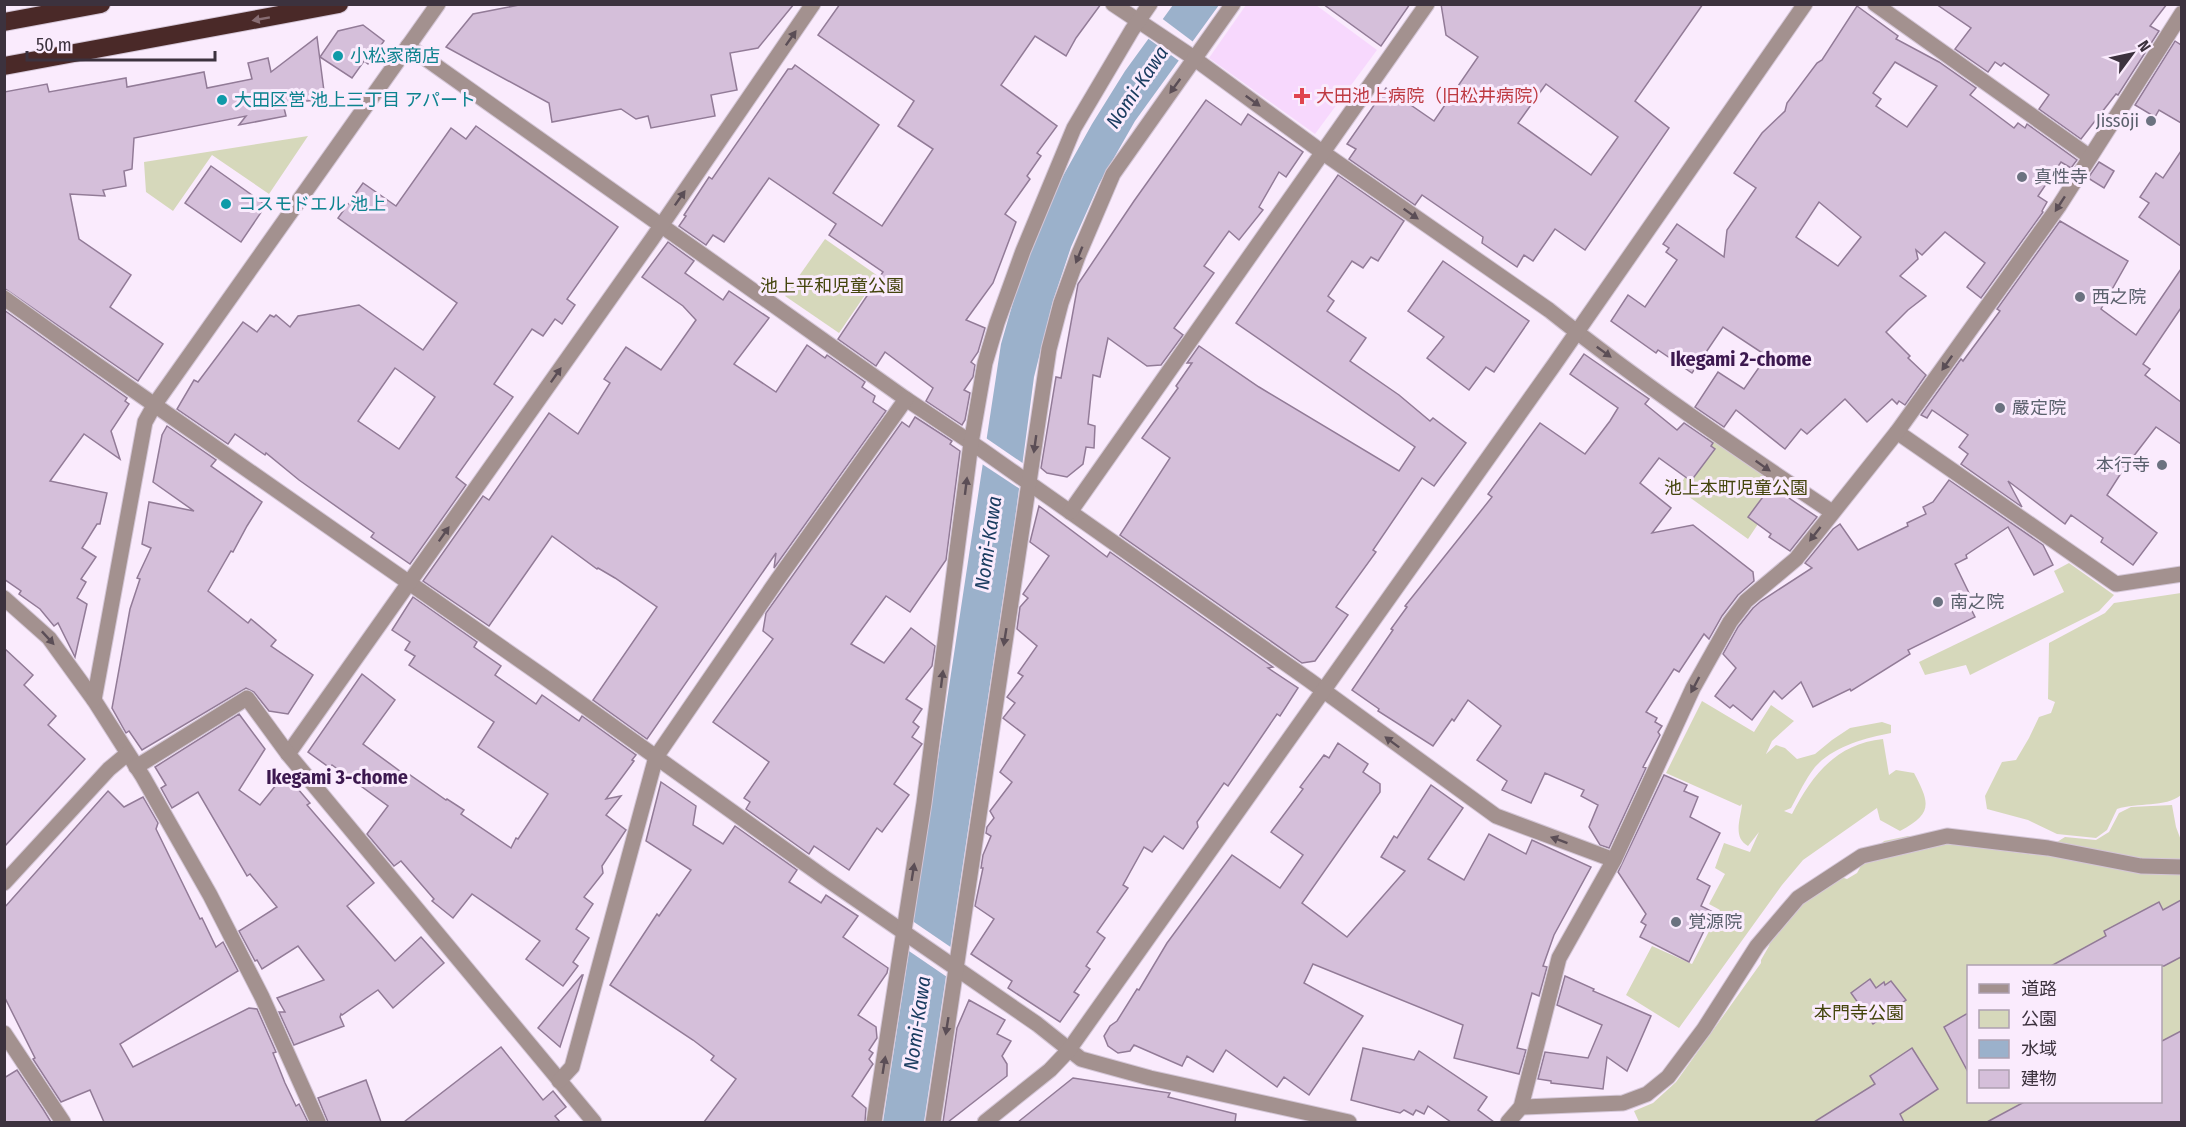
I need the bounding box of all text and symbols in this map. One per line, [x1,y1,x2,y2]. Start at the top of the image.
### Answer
one-way arrow [251,15,270,24]
scale bar [27,24,214,62]
north arrow [2102,24,2162,84]
one-way arrow [785,30,797,46]
text: 50 m [36,34,72,56]
text: N [2134,37,2155,55]
water label: Nomi-Kawa [1101,41,1173,133]
place label: 小松家商店 [350,45,440,67]
marker: 小松家商店 [331,49,345,63]
one-way arrow [1169,78,1181,94]
place label: 大田池上病院（旧松井病院） [1316,85,1550,107]
marker: 大田池上病院（旧松井病院） [1293,87,1311,105]
place label: 大田区営 池上三丁目 アパート [234,89,476,111]
marker: 大田区営 池上三丁目 アパート [215,93,229,107]
one-way arrow [1244,95,1260,107]
place label: Jissōji [2096,110,2139,132]
marker: Jissōji [2144,114,2158,128]
place label: 真性寺 [2034,166,2088,188]
marker: 真性寺 [2015,170,2029,184]
one-way arrow [674,191,686,207]
place label: コスモドエル 池上 [238,193,386,215]
one-way arrow [2054,196,2065,212]
marker: コスモドエル 池上 [219,197,233,211]
one-way arrow [1403,208,1419,220]
one-way arrow [1074,246,1084,264]
park label: 池上平和児童公園 [760,275,904,297]
place label: 西之院 [2092,286,2146,308]
marker: 西之院 [2073,290,2087,304]
one-way arrow [1596,346,1612,358]
district label: Ikegami 2-chome [1670,347,1812,371]
one-way arrow [1942,355,1953,371]
one-way arrow [550,367,561,383]
place label: 嚴定院 [2012,397,2066,419]
marker: 嚴定院 [1993,401,2007,415]
one-way arrow [1030,434,1039,453]
place label: 本行寺 [2096,454,2150,476]
marker: 本行寺 [2155,458,2169,472]
one-way arrow [1754,460,1770,472]
one-way arrow [961,476,971,495]
park label: 池上本町児童公園 [1664,477,1808,499]
water label: Nomi-Kawa [970,495,1006,591]
one-way arrow [1809,526,1822,542]
one-way arrow [438,527,450,543]
place label: 南之院 [1950,591,2004,613]
marker: 南之院 [1931,595,1945,609]
one-way arrow [1001,627,1010,646]
one-way arrow [41,630,55,645]
one-way arrow [937,670,947,689]
one-way arrow [1690,677,1700,694]
one-way arrow [1385,736,1401,748]
district label: Ikegami 3-chome [266,765,408,789]
one-way arrow [1550,835,1568,844]
one-way arrow [909,862,918,881]
place label: 覚源院 [1688,911,1742,933]
marker: 覚源院 [1669,915,1683,929]
legend [1967,965,2162,1103]
water label: Nomi-Kawa [899,975,935,1071]
text: 道路 [2021,978,2057,1000]
park label: 本門寺公園 [1814,1002,1904,1024]
text: 公園 [2021,1008,2057,1030]
one-way arrow [943,1017,952,1036]
text: 水域 [2021,1038,2057,1060]
one-way arrow [880,1055,889,1074]
text: 建物 [2021,1068,2057,1090]

